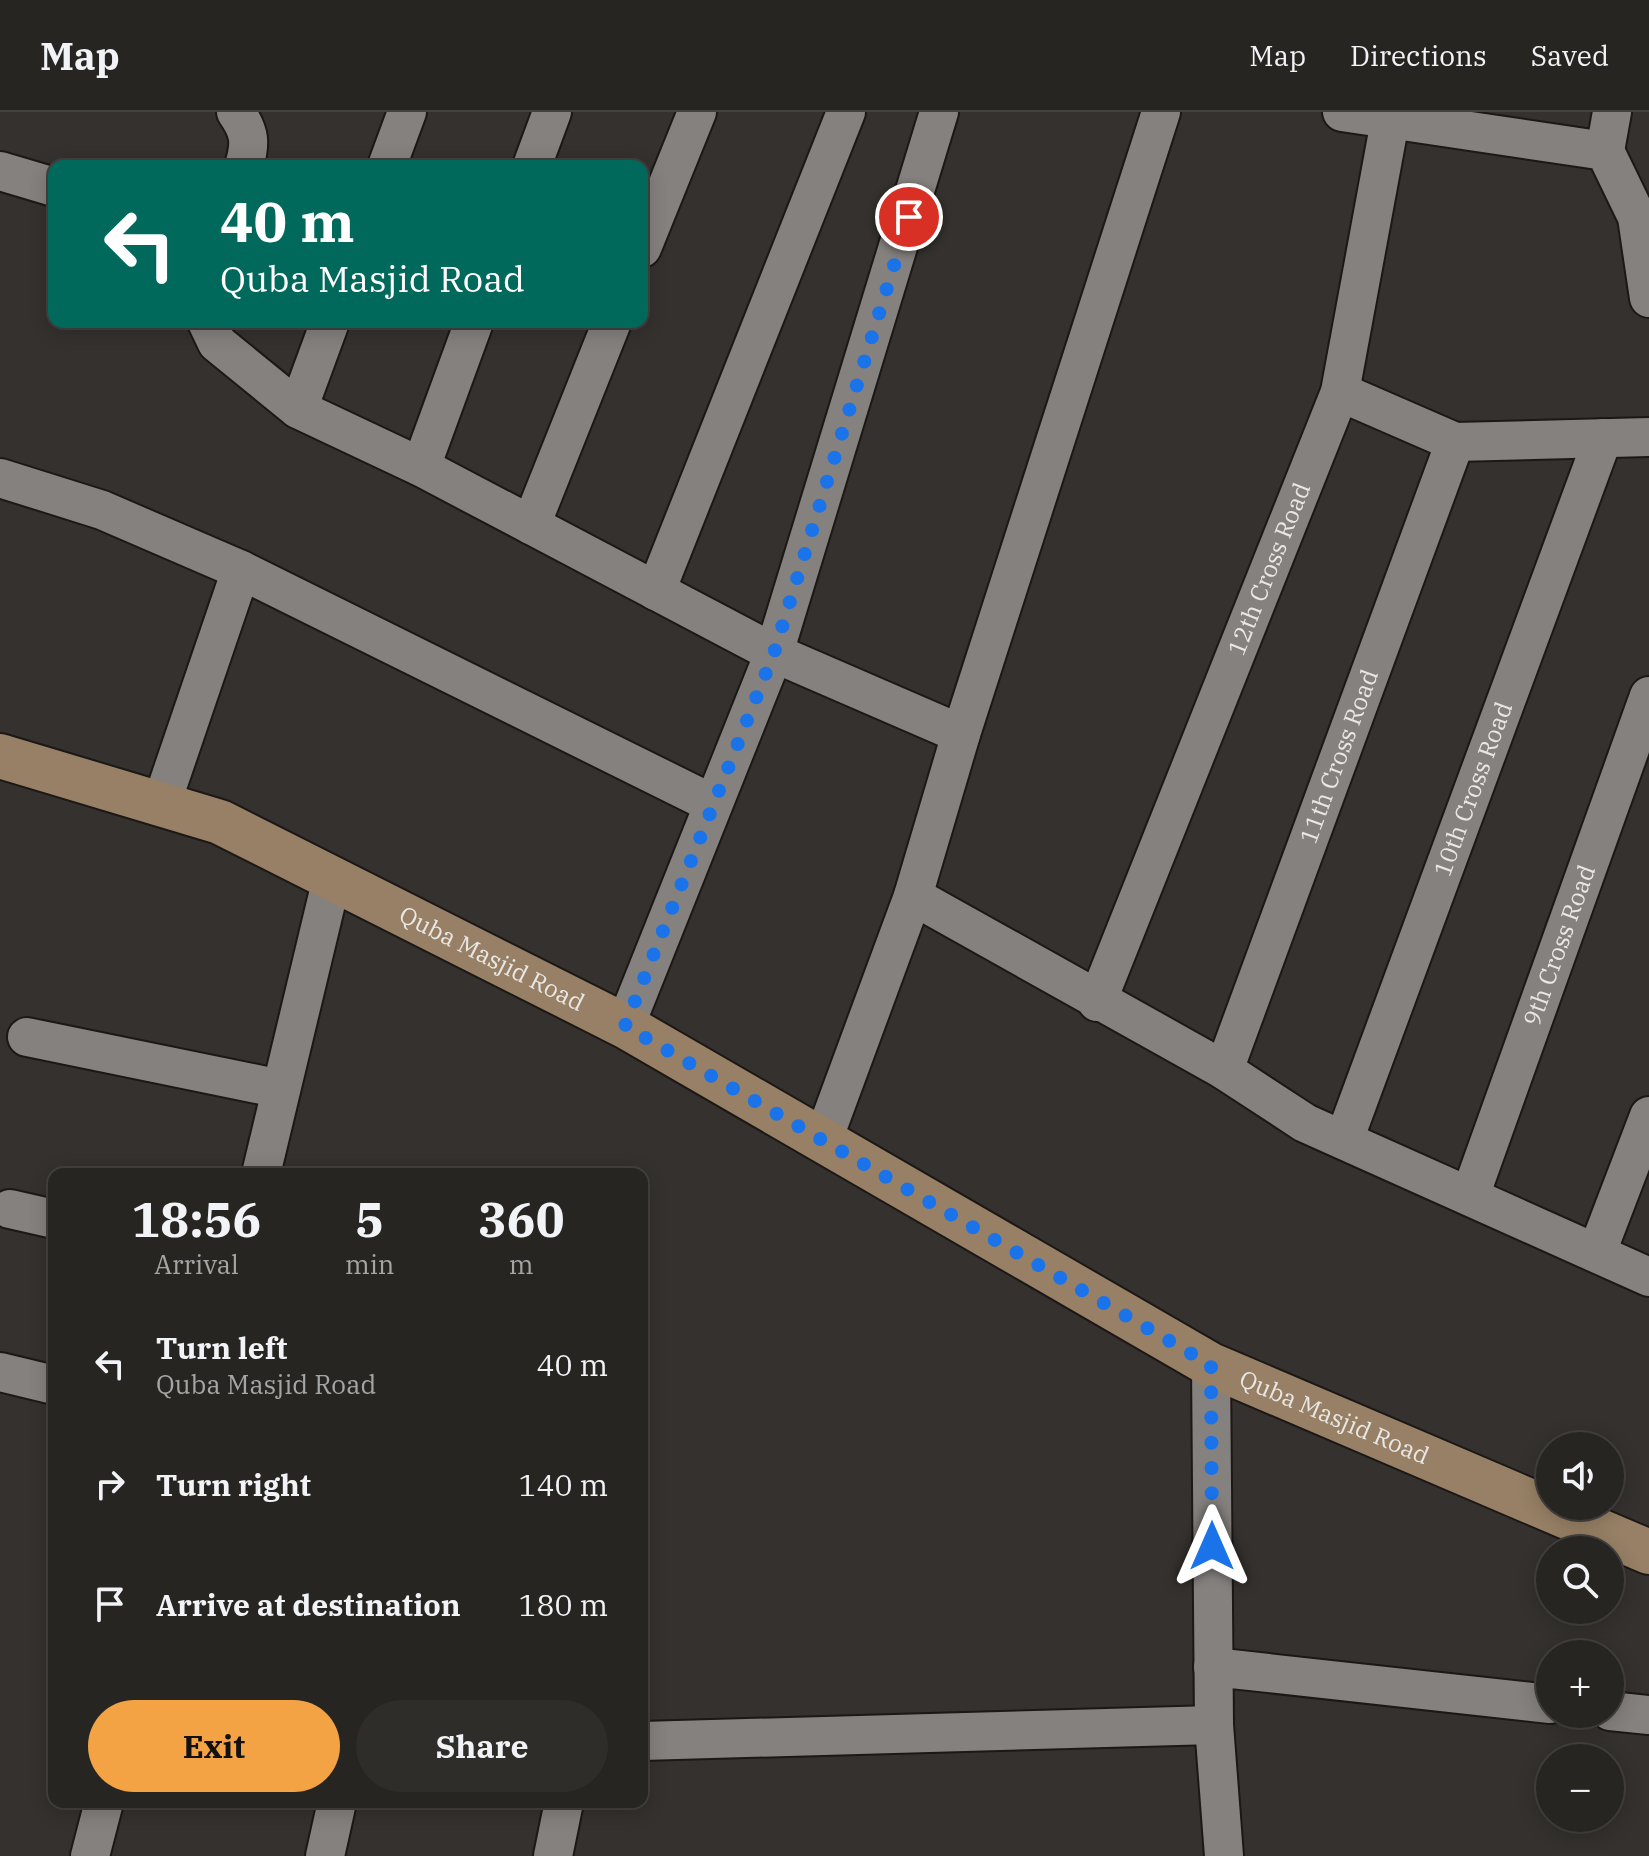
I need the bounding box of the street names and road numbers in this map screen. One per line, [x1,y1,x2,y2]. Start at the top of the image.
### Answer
street label: 12th Cross Road [1220,478,1317,660]
street label: 11th Cross Road [1292,665,1385,848]
street label: 10th Cross Road [1426,697,1519,880]
street label: 9th Cross Road [1515,860,1602,1030]
street label: Quba Masjid Road [394,898,590,1018]
street label: Quba Masjid Road [1235,1362,1434,1471]

